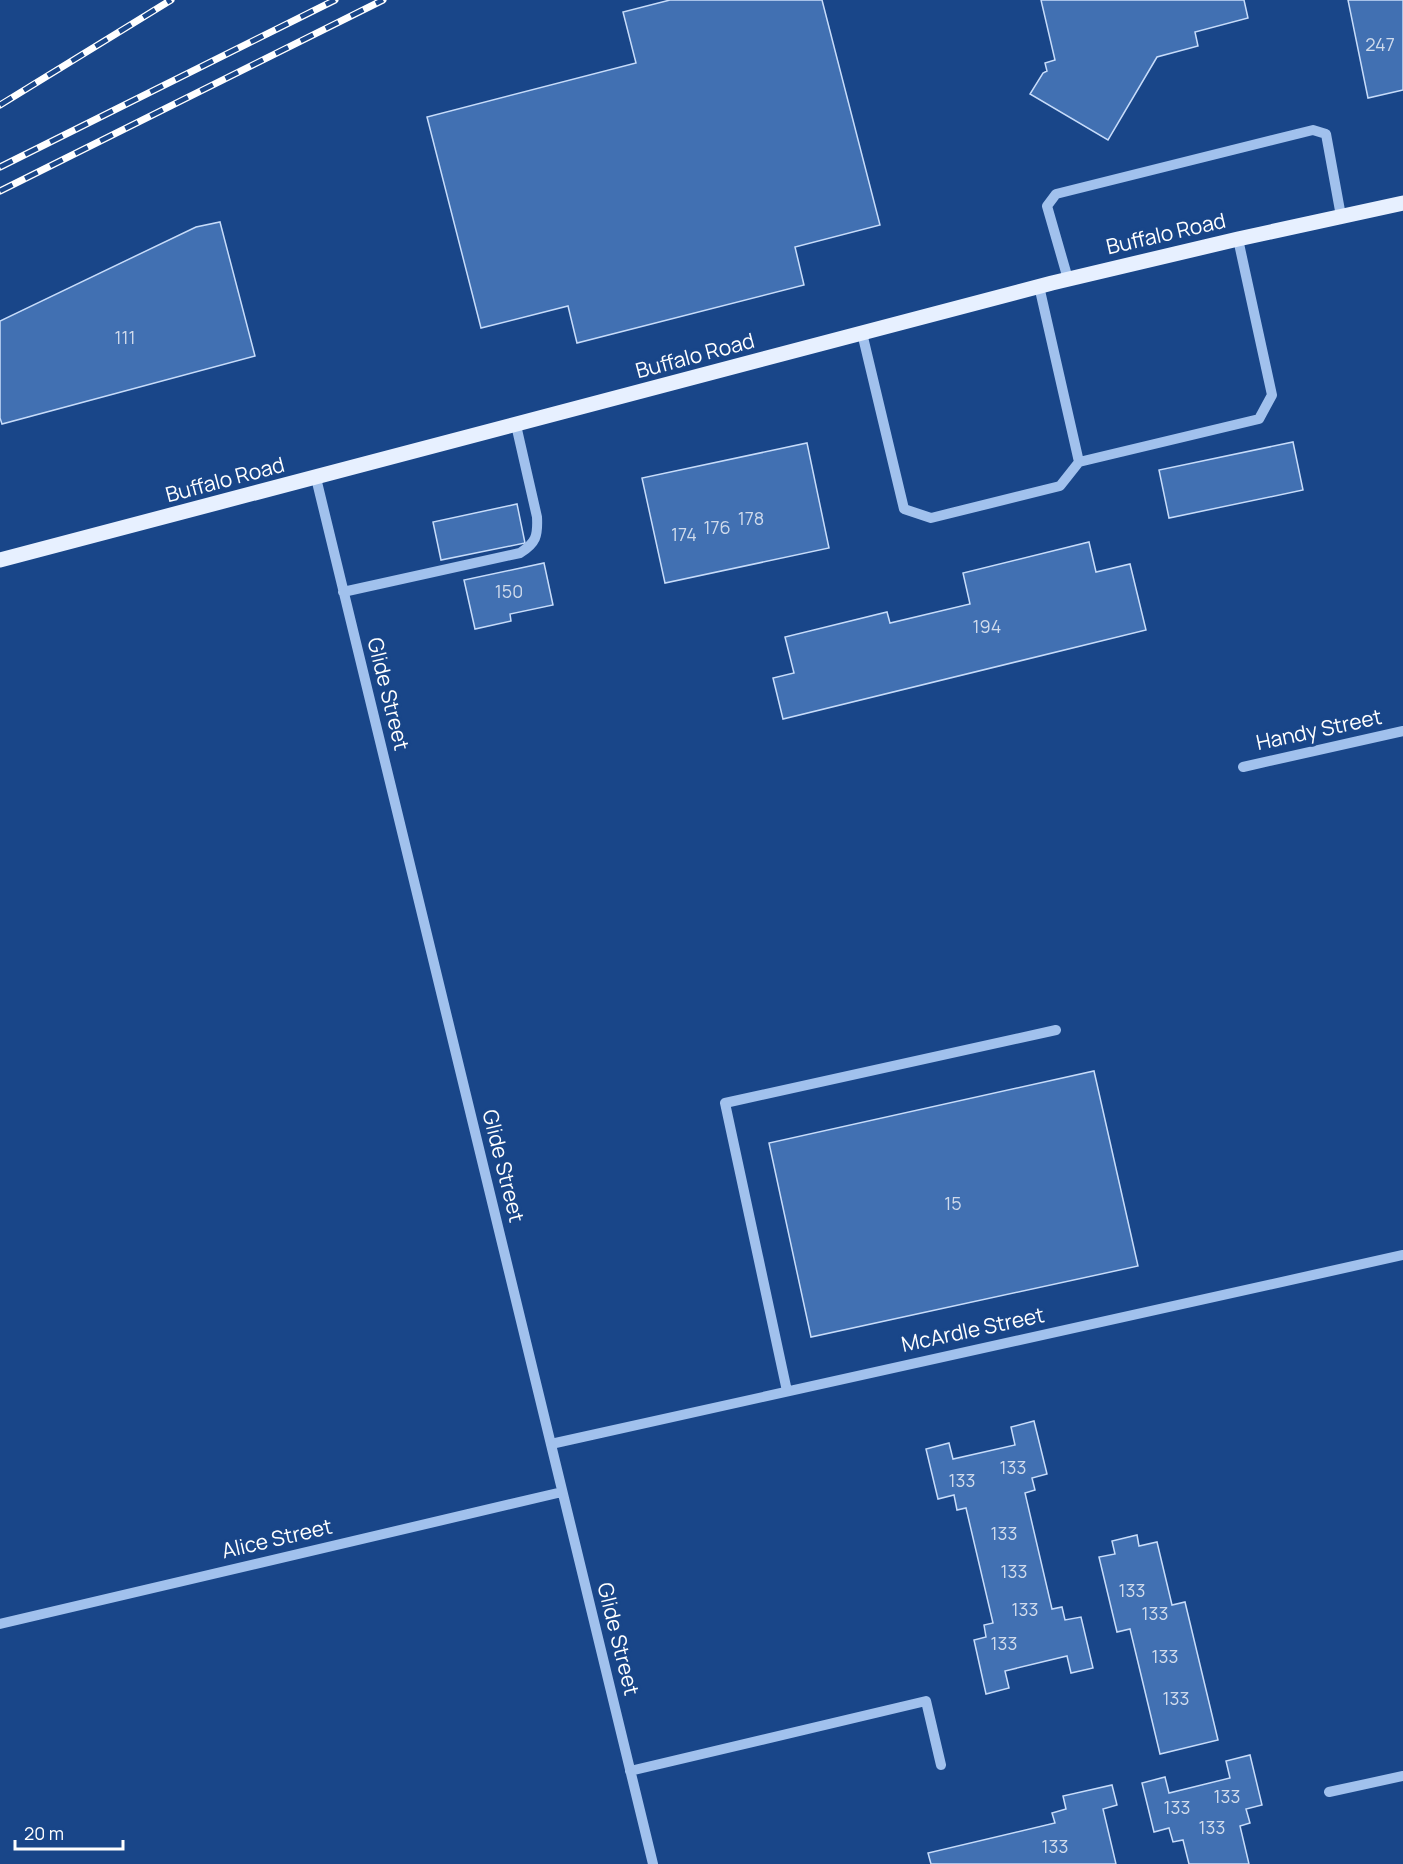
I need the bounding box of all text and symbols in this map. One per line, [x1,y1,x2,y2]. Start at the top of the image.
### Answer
house number: 247 [1365,32,1395,56]
street label: Buffalo Road [1103,206,1228,260]
house number: 111 [114,325,136,349]
street label: Buffalo Road [632,326,757,384]
street label: Buffalo Road [162,450,287,508]
house number: 178 [738,506,764,530]
house number: 176 [703,515,731,539]
house number: 174 [671,522,697,546]
house number: 150 [495,579,523,603]
house number: 194 [973,614,1001,638]
street label: Glide Street [361,634,416,753]
street label: Handy Street [1253,702,1384,756]
street label: Glide Street [476,1106,531,1225]
house number: 15 [944,1191,962,1215]
street label: McArdle Street [899,1300,1047,1358]
house number: 133 [1000,1455,1026,1479]
house number: 133 [949,1468,975,1492]
street label: Alice Street [219,1512,335,1564]
house number: 133 [991,1521,1017,1545]
house number: 133 [1001,1559,1027,1583]
house number: 133 [1119,1578,1145,1602]
street label: Glide Street [591,1579,646,1698]
house number: 133 [1012,1597,1038,1621]
house number: 133 [1142,1601,1168,1625]
house number: 133 [991,1631,1017,1655]
house number: 133 [1152,1644,1178,1668]
house number: 133 [1163,1686,1189,1710]
house number: 133 [1214,1784,1240,1808]
house number: 133 [1164,1795,1190,1819]
scale bar [15,1813,123,1851]
house number: 133 [1199,1815,1225,1839]
text: 20 m [24,1821,64,1845]
house number: 133 [1042,1834,1068,1858]

